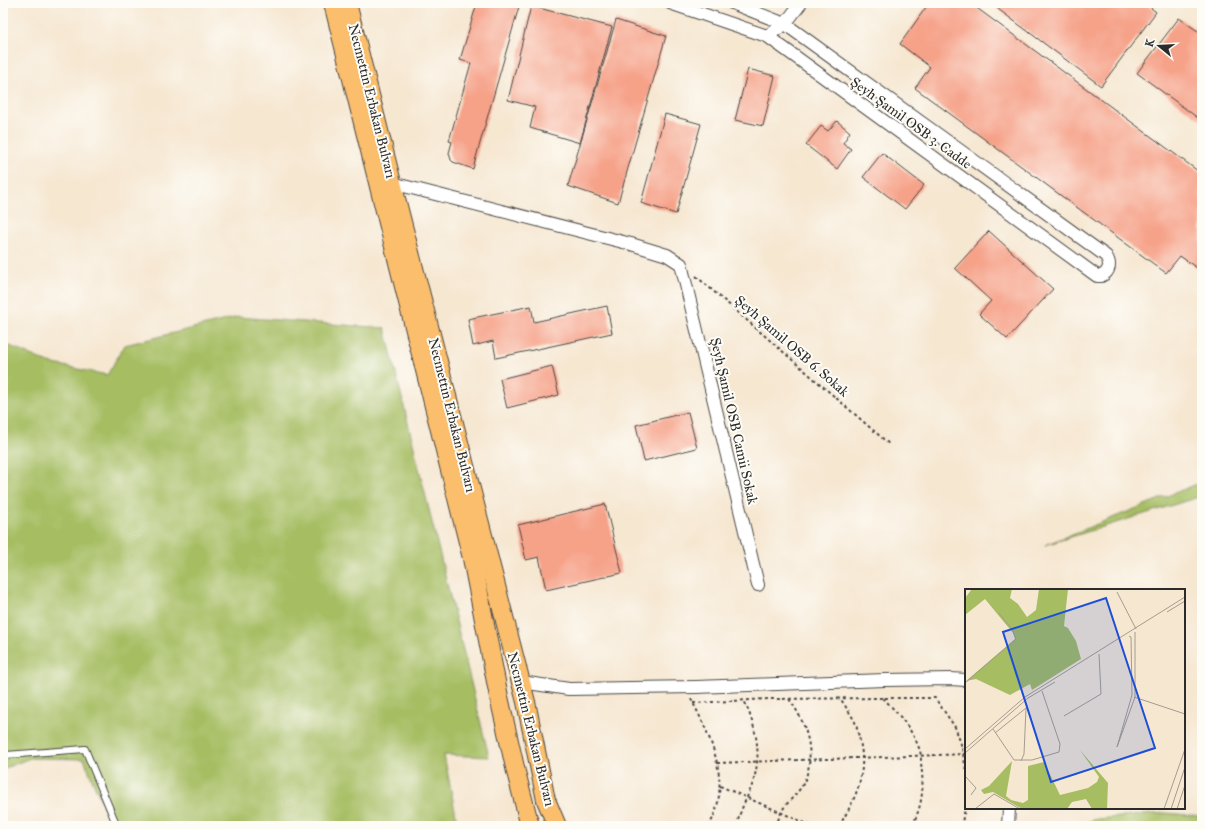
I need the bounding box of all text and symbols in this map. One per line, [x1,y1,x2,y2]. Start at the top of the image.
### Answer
street label: Necmettin Erbakan Bulvarı [345,22,399,180]
north arrow [1139,26,1179,66]
text: K [1143,36,1158,49]
street label: Şeyh Şamil OSB 3. Cadde [847,73,975,173]
street label: Şeyh Şamil OSB 6. Sokak [731,292,853,400]
street label: Necmettin Erbakan Bulvarı [425,336,479,494]
street label: Şeyh Şamil OSB Camii Sokak [707,336,762,506]
inset map [965,589,1185,809]
street label: Necmettin Erbakan Bulvarı [504,650,558,808]

